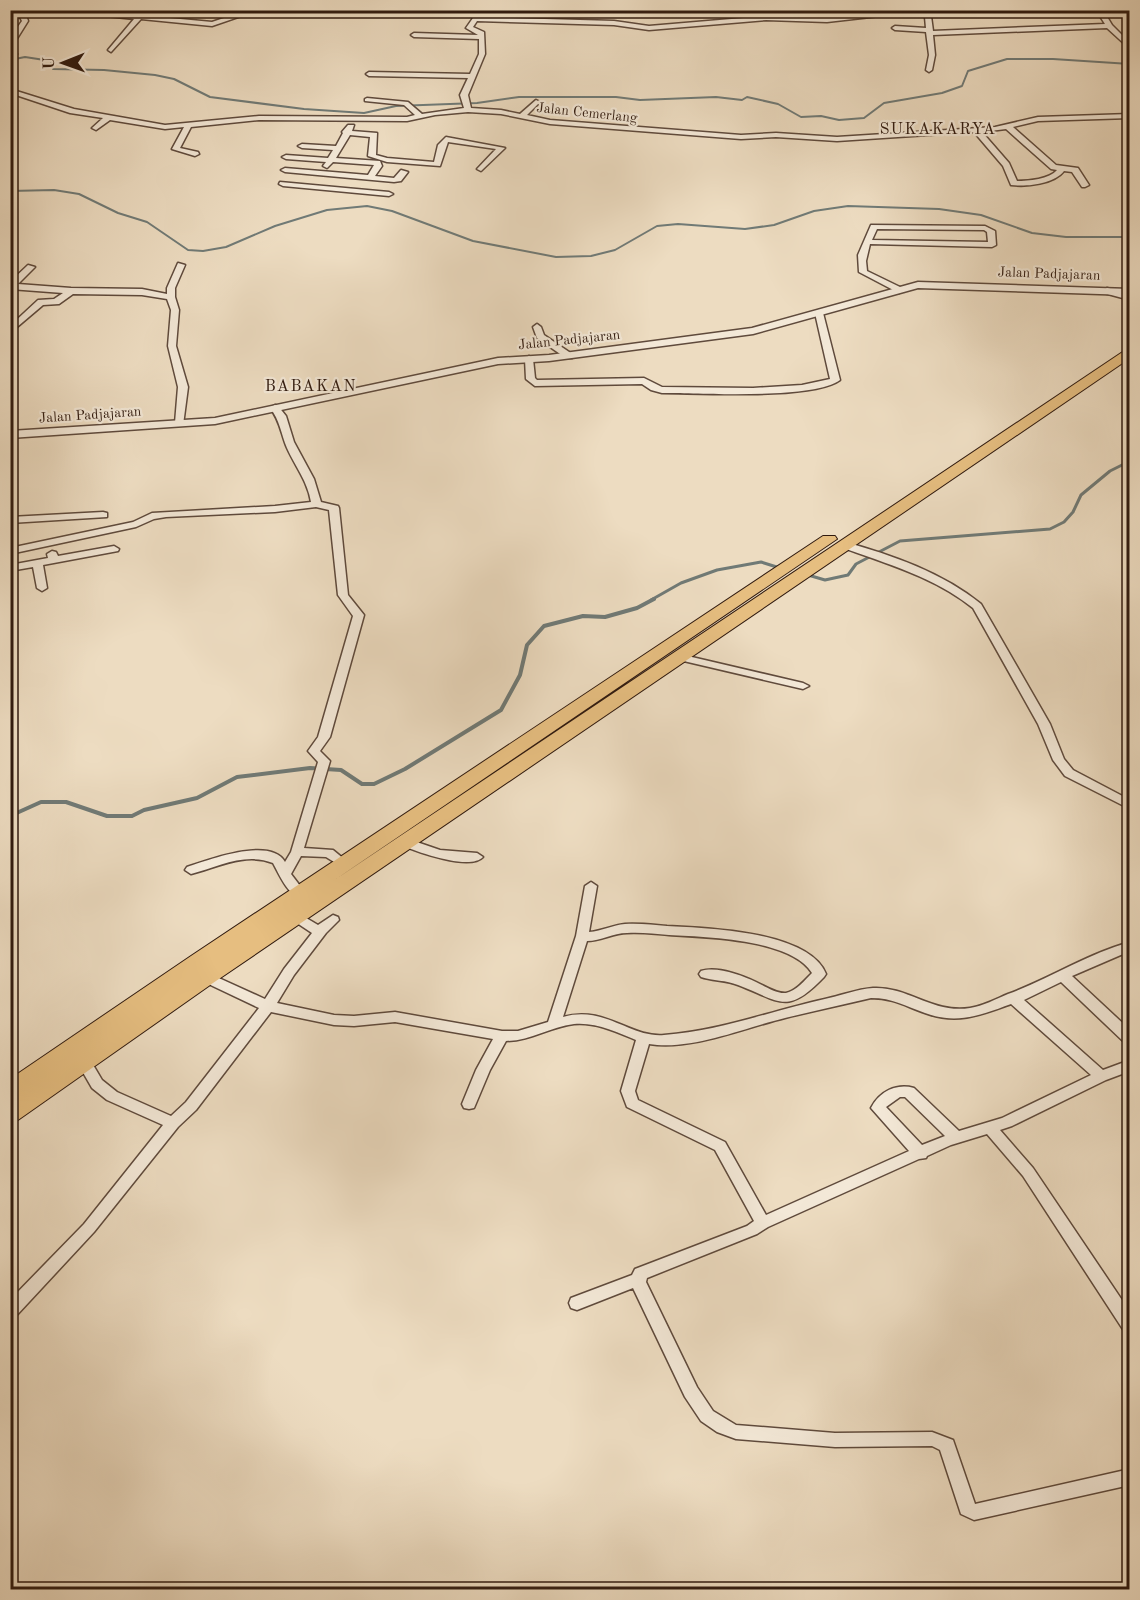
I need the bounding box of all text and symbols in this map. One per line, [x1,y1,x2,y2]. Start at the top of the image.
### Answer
north arrow [33,33,93,93]
text: U [42,56,58,70]
street label: Jalan Cemerlang [536,101,639,125]
district label: SUKAKARYA [880,122,997,138]
street label: Jalan Padjajaran [997,265,1101,283]
street label: Jalan Padjajaran [517,328,621,352]
district label: BABAKAN [265,379,357,395]
street label: Jalan Padjajaran [38,404,142,426]

